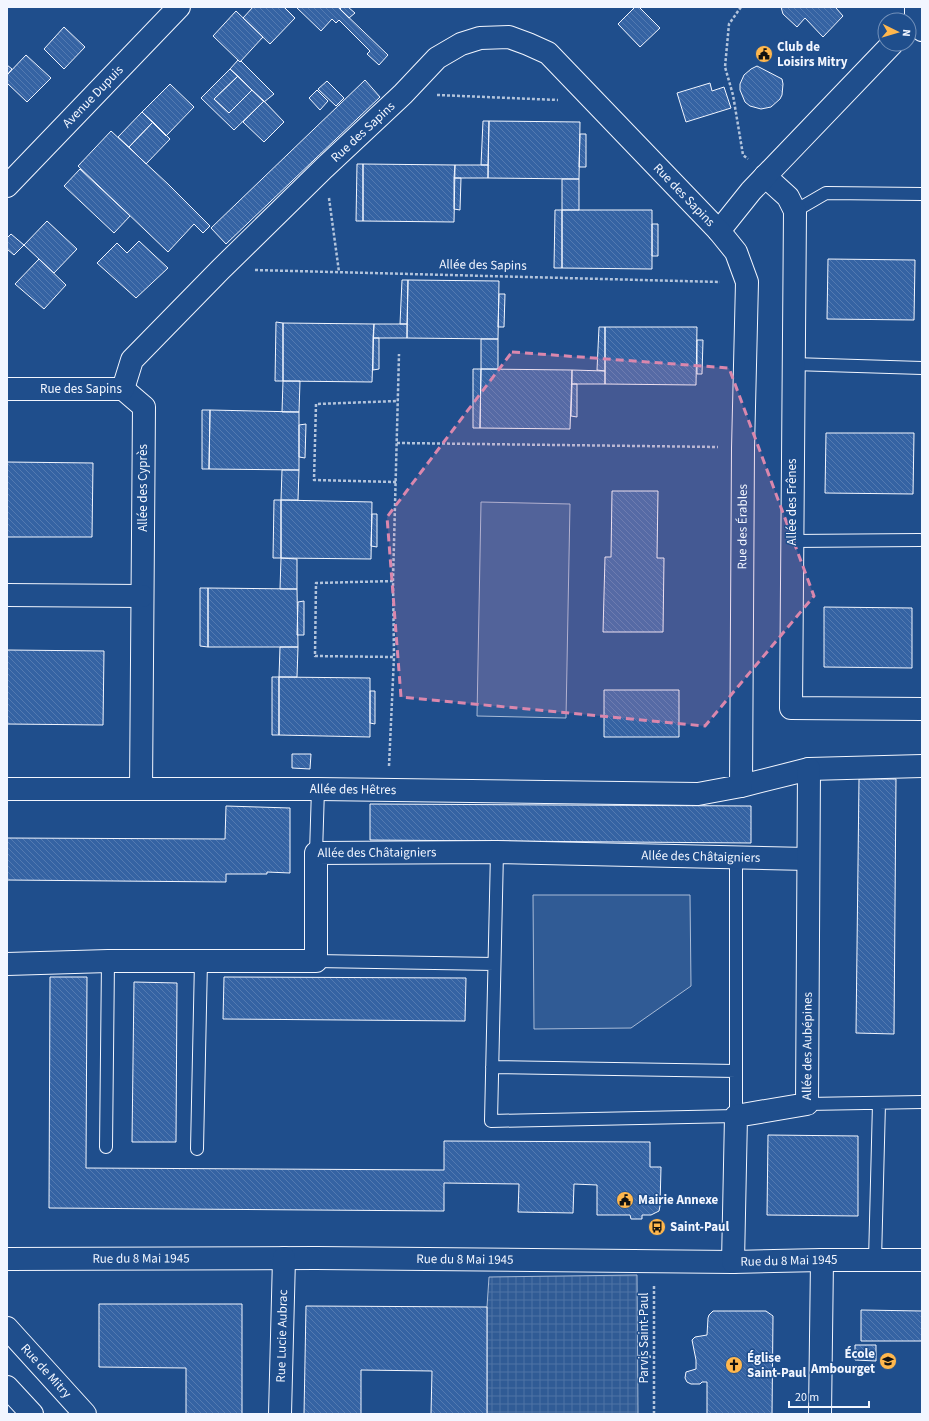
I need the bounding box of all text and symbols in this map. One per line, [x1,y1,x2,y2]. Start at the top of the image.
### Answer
north arrow [877,12,917,52]
text: N [899,29,914,37]
place label: Club de Loisirs Mitry [777,38,848,71]
public building icon: Club de Loisirs Mitry [754,44,774,64]
street label: Avenue Dupuis [58,61,128,132]
street label: Rue des Sapins [327,97,399,166]
street label: Rue des Sapins [649,159,719,231]
street label: Allée des Sapins [439,255,527,275]
street label: Rue des Sapins [40,380,122,398]
street label: Allée des Cyprès [134,444,152,532]
street label: Allée des Frênes [783,458,801,545]
street label: Rue des Érables [733,483,752,570]
street label: Allée des Hêtres [310,780,397,799]
street label: Allée des Châtaigniers [317,843,437,862]
street label: Allée des Châtaigniers [641,846,761,867]
street label: Allée des Aubépines [798,991,817,1100]
public building icon: Mairie Annexe [615,1190,635,1210]
place label: Mairie Annexe [638,1191,719,1209]
bus stop icon: Saint-Paul [647,1217,667,1237]
place label: Saint-Paul [670,1218,729,1236]
street label: Rue du 8 Mai 1945 [92,1249,190,1268]
street label: Rue du 8 Mai 1945 [416,1250,514,1269]
street label: Rue du 8 Mai 1945 [740,1251,838,1271]
street label: Rue Lucie Aubrac [272,1289,292,1383]
street label: Parvis Saint-Paul [635,1292,653,1384]
street label: Rue de Mitry [17,1340,75,1402]
place label: École Ambourget [810,1345,875,1378]
place label: Église Saint-Paul [747,1349,806,1382]
school or university icon: École Ambourget [878,1351,898,1371]
church icon: Église Saint-Paul [724,1355,744,1375]
scale bar [789,1383,869,1409]
text: 20 m [795,1389,819,1406]

